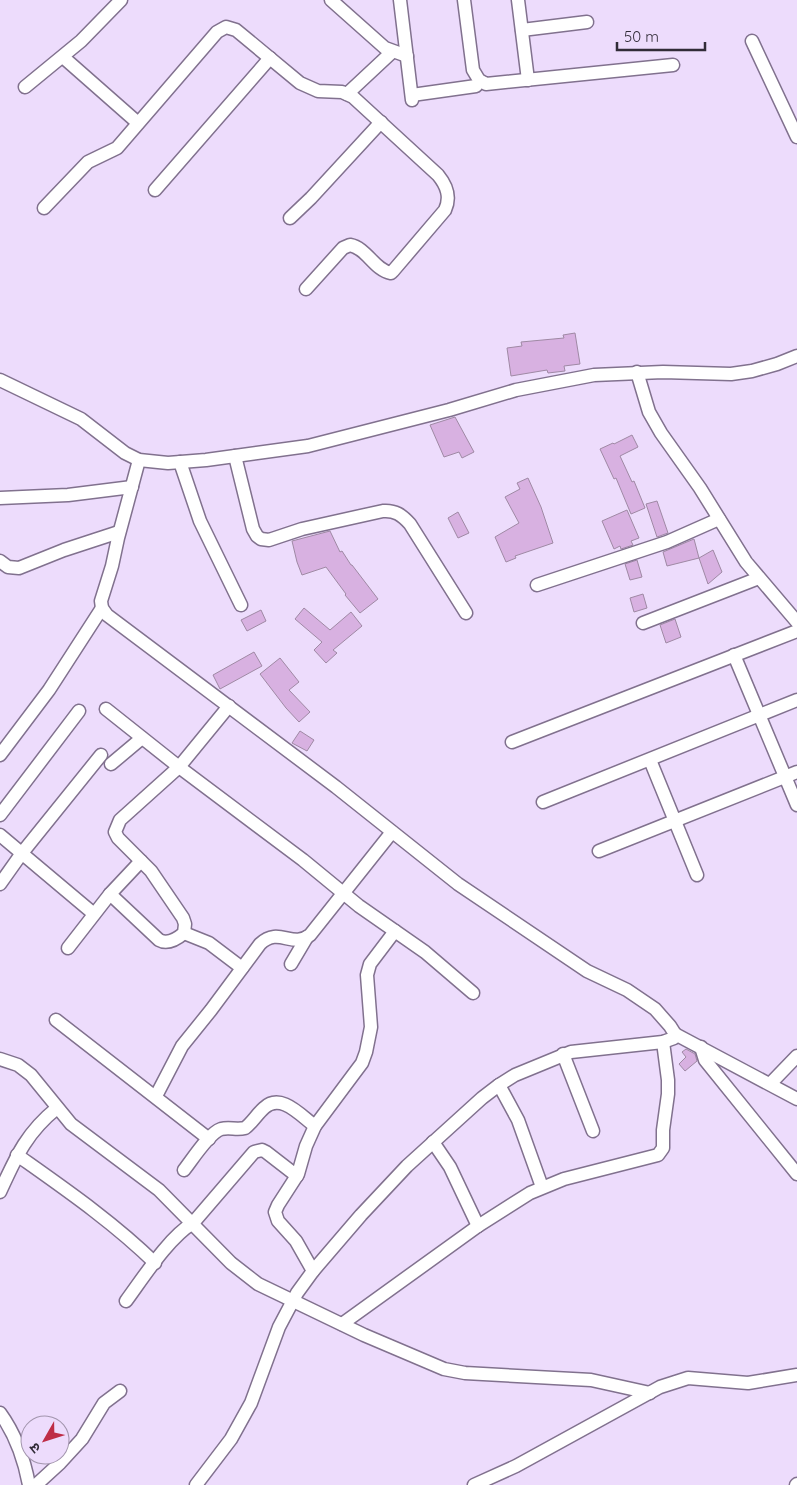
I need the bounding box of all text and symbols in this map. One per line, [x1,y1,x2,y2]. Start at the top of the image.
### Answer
scale bar [617,20,704,52]
text: 50 m [624,27,659,46]
north arrow [20,1415,70,1465]
text: उ [25,1439,44,1457]

